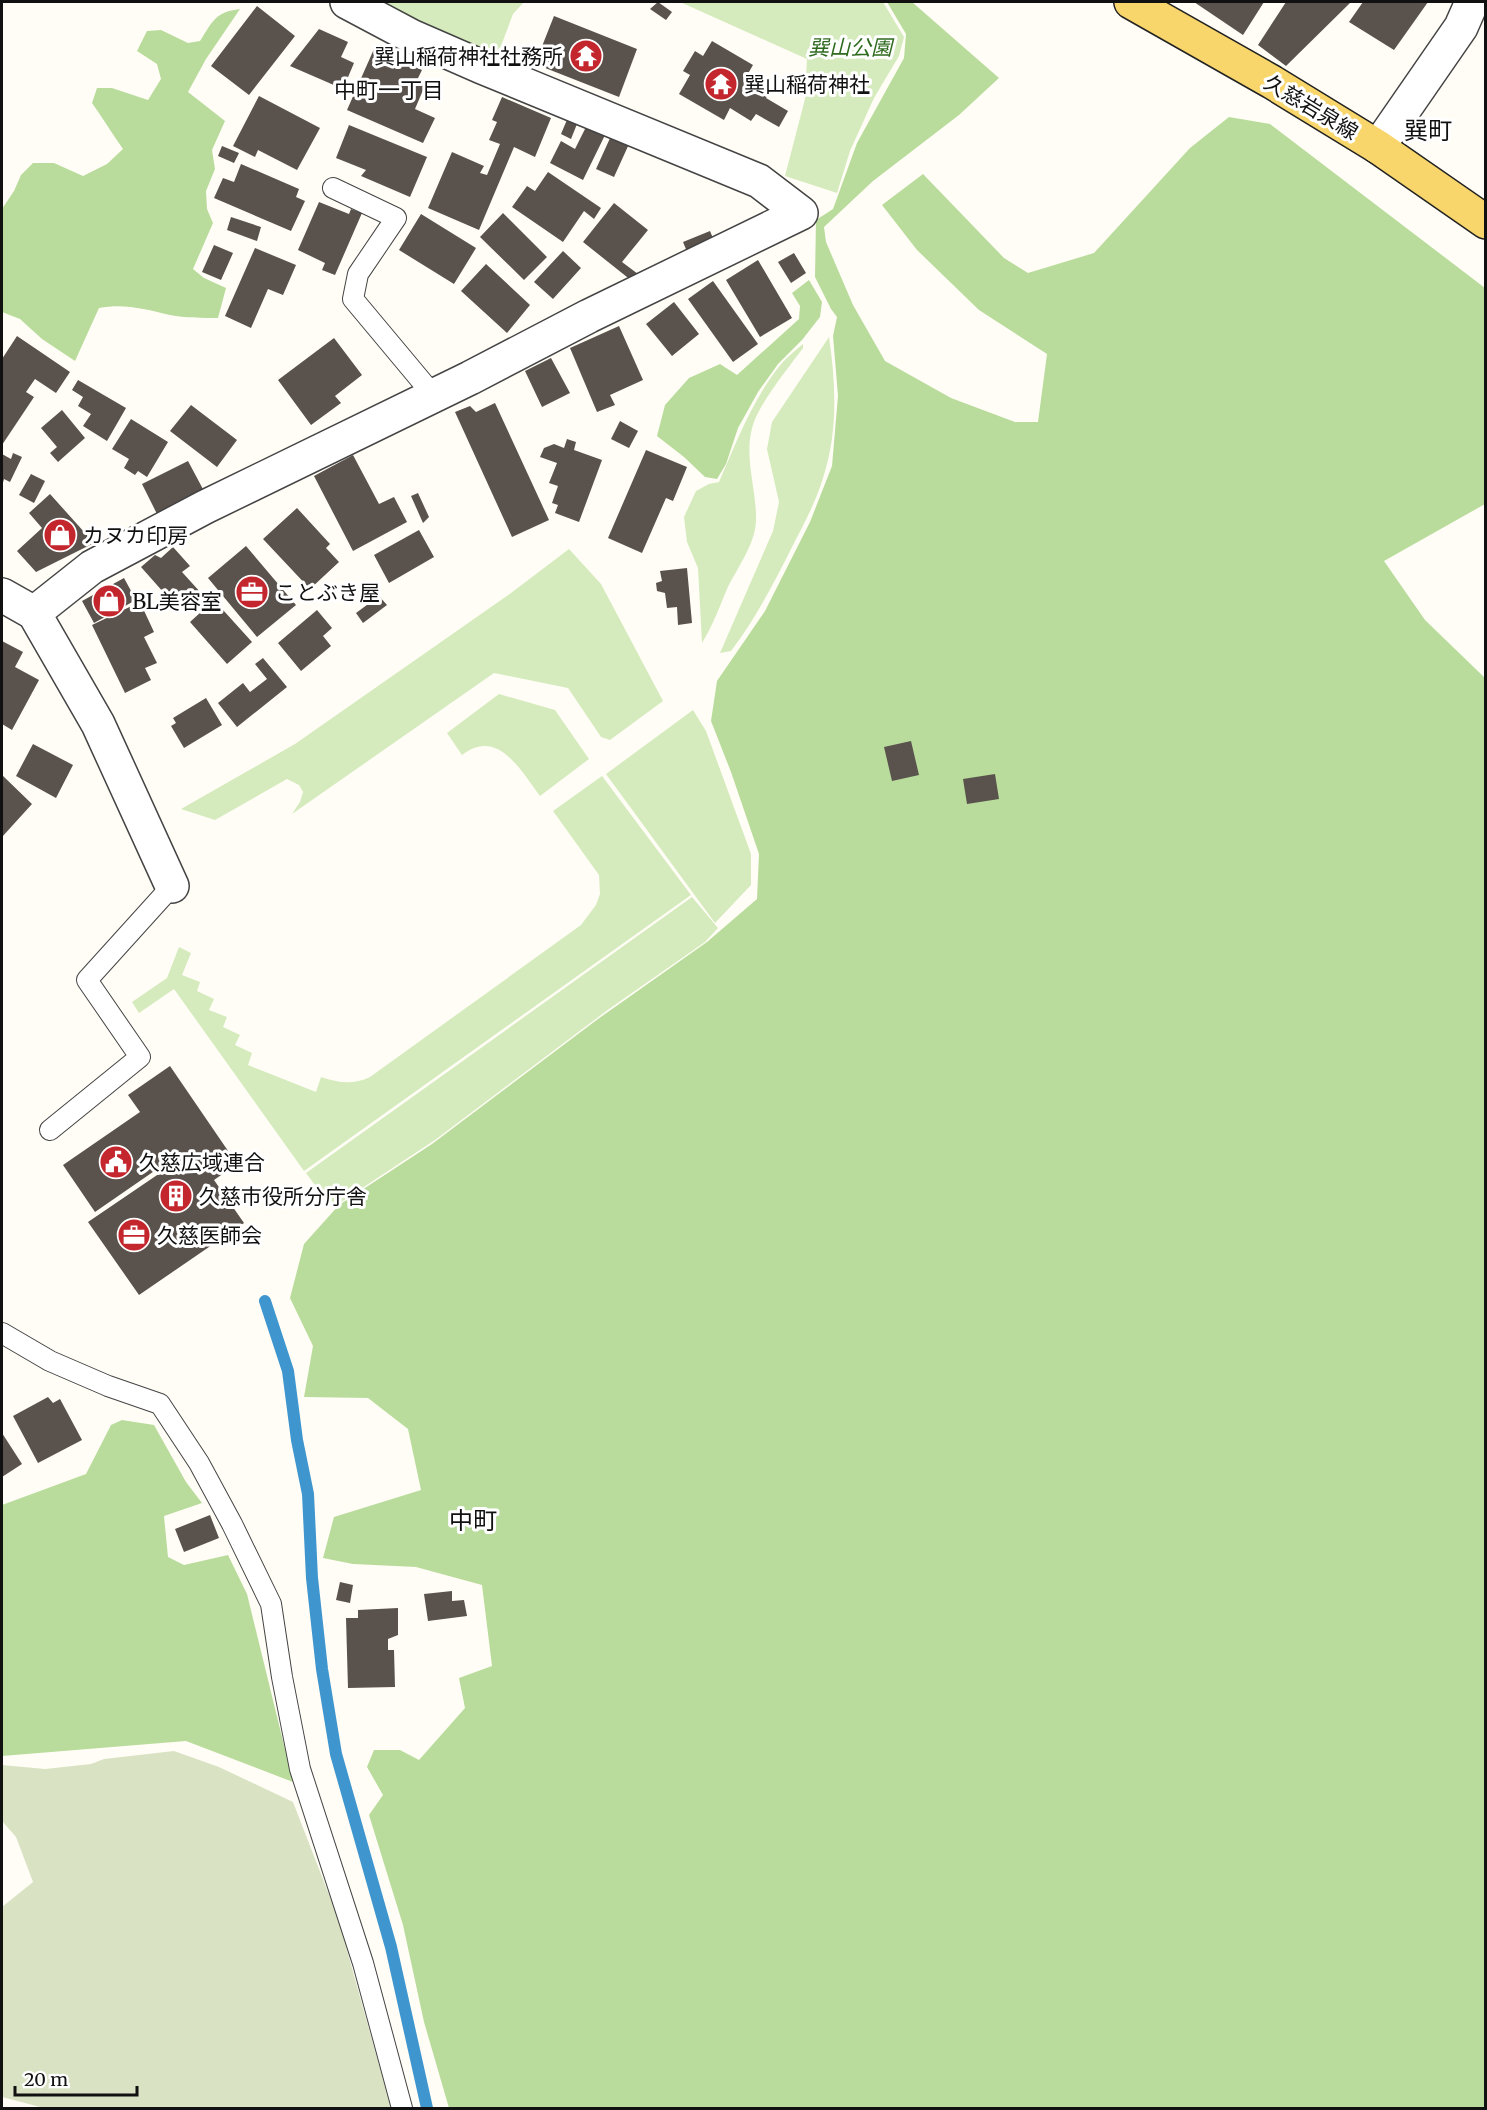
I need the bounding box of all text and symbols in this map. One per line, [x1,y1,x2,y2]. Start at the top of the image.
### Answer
park label: 巽山公園 [808,34,895,61]
temple icon: 巽山稲荷神社社務所 [568,38,604,74]
place label: 巽山稲荷神社社務所 [374,43,563,70]
temple icon: 巽山稲荷神社 [703,66,739,102]
street label: 久慈岩泉線 [1259,68,1363,146]
place label: 巽山稲荷神社 [744,71,870,98]
district label: 中町一丁目 [334,76,444,104]
district label: 巽町 [1404,115,1452,146]
shop icon: カヌカ印房 [42,517,78,553]
place label: カヌカ印房 [83,522,188,549]
office icon: ことぶき屋 [234,574,270,610]
place label: ことぶき屋 [275,579,380,606]
shop icon: BL美容室 [91,583,127,619]
place label: BL美容室 [132,588,222,615]
public building icon: 久慈広域連合 [98,1144,134,1180]
place label: 久慈広域連合 [139,1149,265,1176]
building icon: 久慈市役所分庁舎 [158,1178,194,1214]
place label: 久慈市役所分庁舎 [199,1183,367,1210]
office icon: 久慈医師会 [116,1217,152,1253]
place label: 久慈医師会 [157,1222,262,1249]
district label: 中町 [449,1505,497,1536]
scale bar [15,2059,136,2097]
text: 20 m [24,2068,68,2091]

